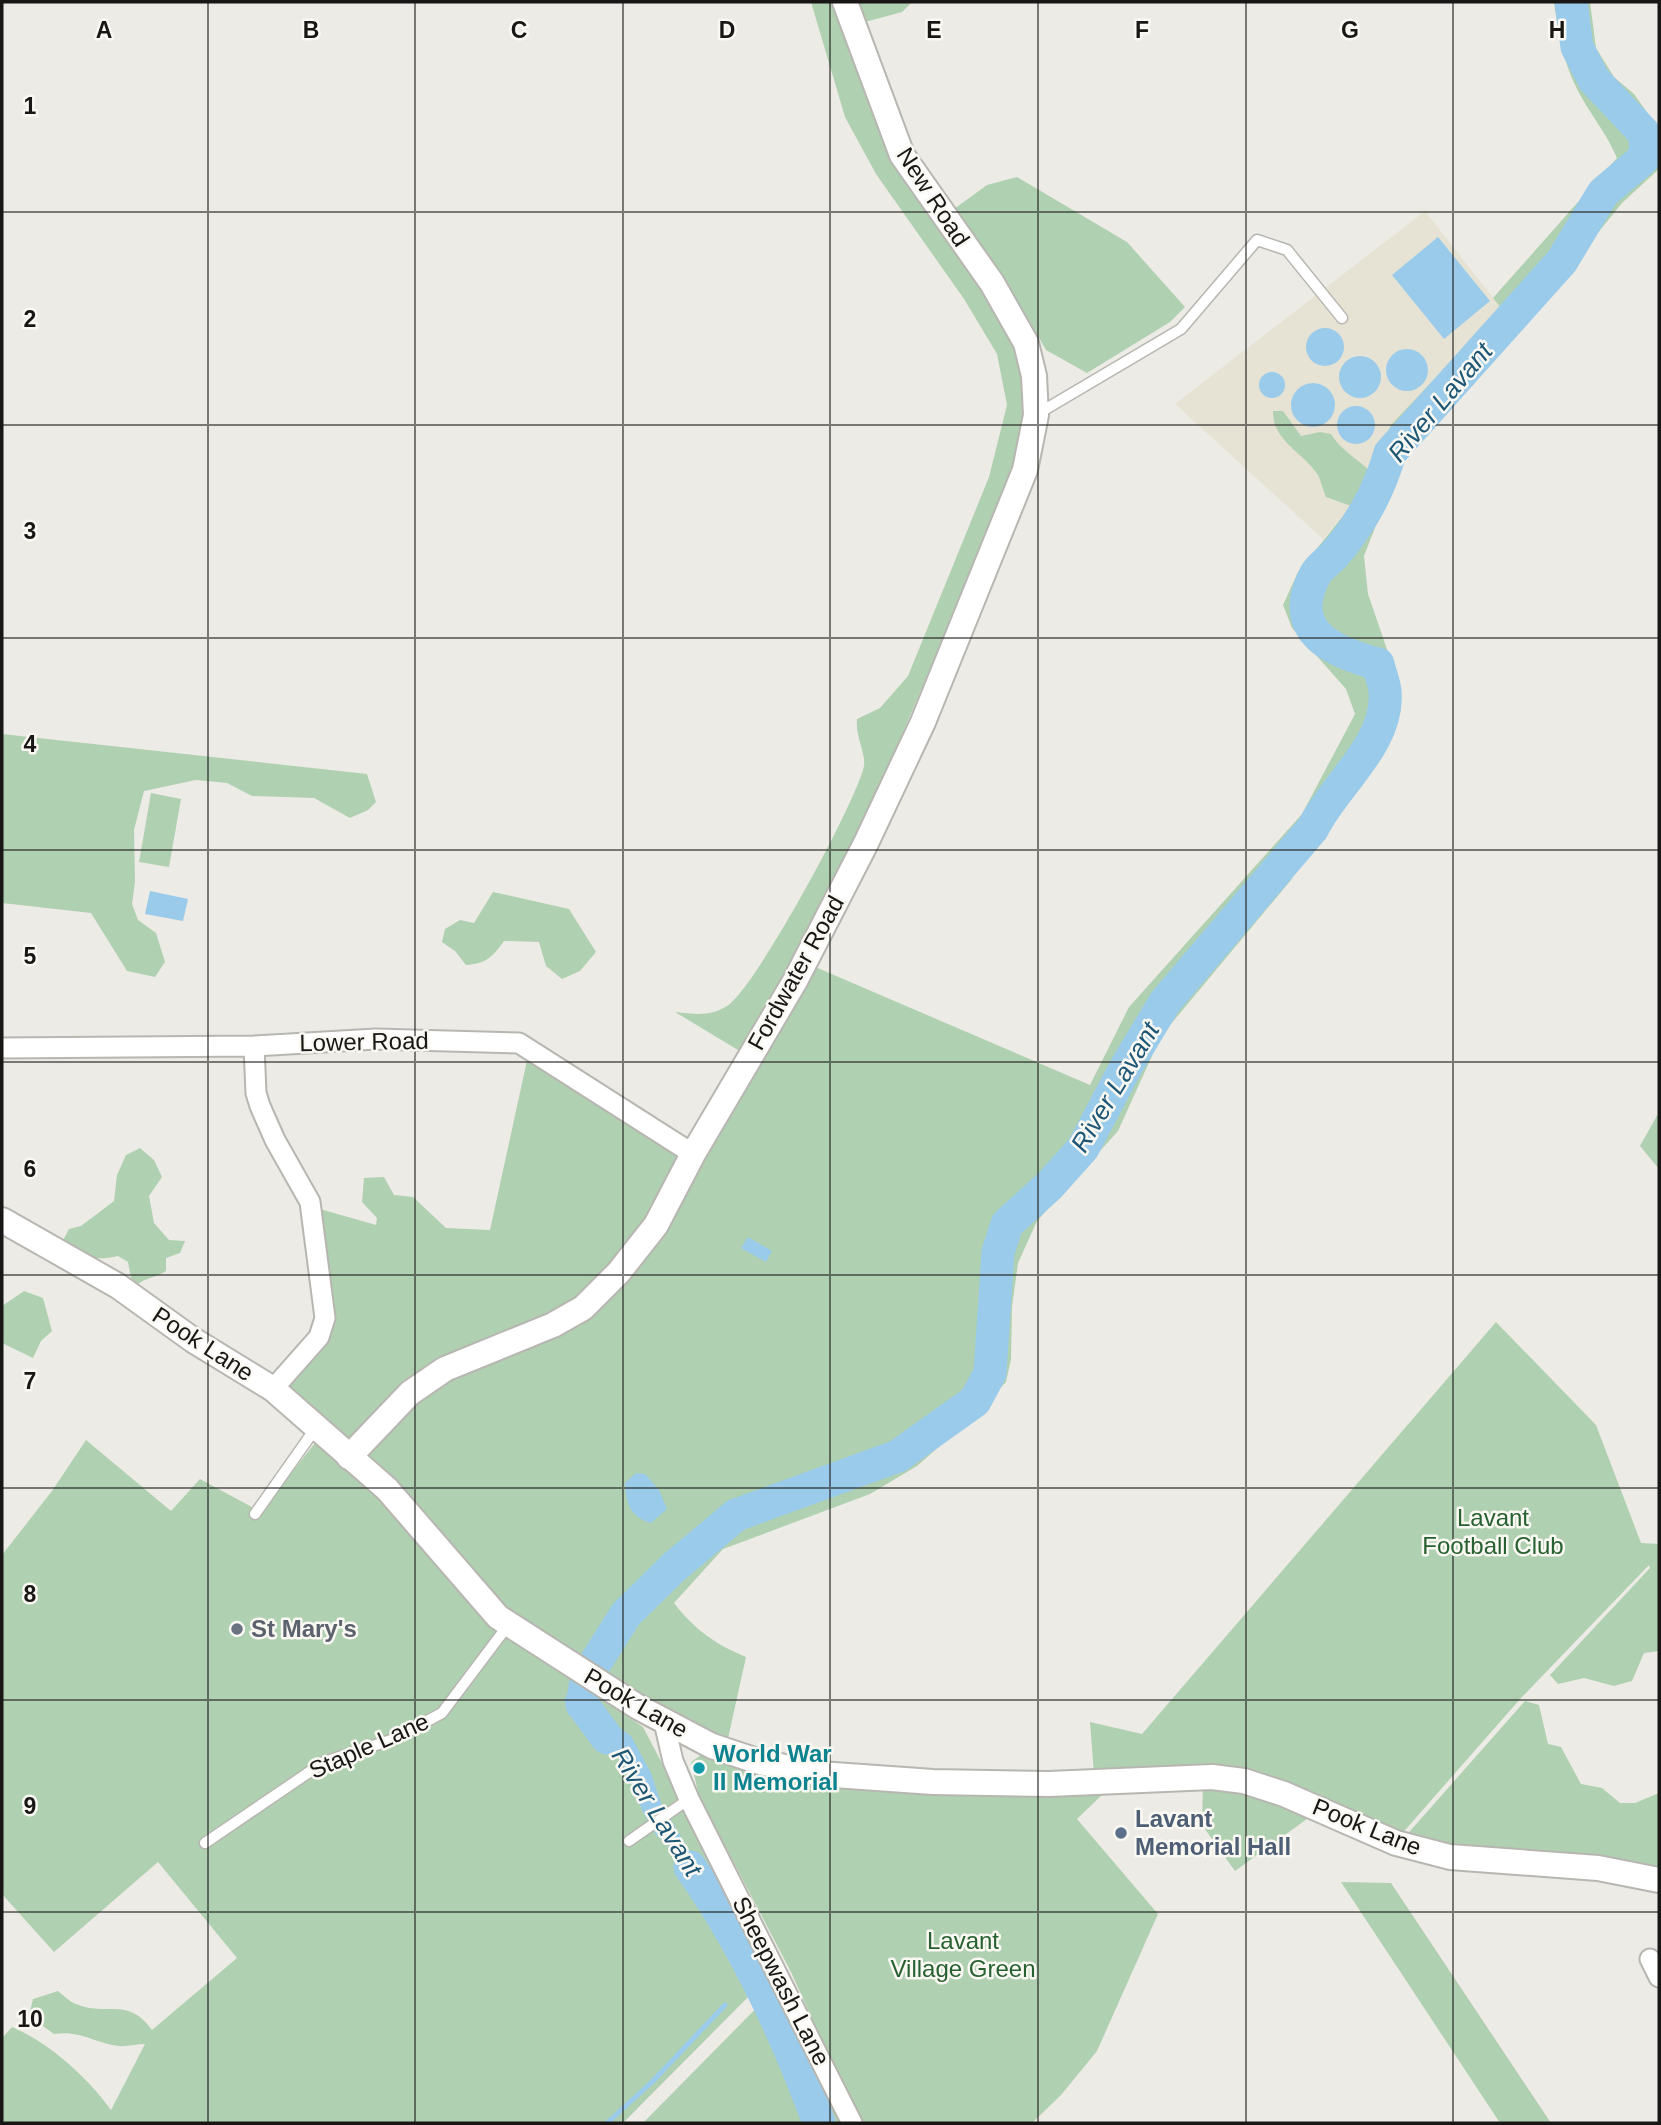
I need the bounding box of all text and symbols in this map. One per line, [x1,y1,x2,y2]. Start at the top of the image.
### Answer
text: A [96,17,112,43]
text: B [303,17,319,43]
text: C [511,17,527,43]
text: D [719,17,735,43]
text: E [926,17,942,43]
text: F [1135,17,1149,43]
text: G [1341,17,1359,43]
text: H [1549,17,1565,43]
text: 1 [24,93,37,119]
street label: New Road [892,142,975,251]
text: 2 [24,306,36,332]
water label: River Lavant [1382,335,1500,468]
text: 3 [24,518,36,544]
text: 4 [24,731,37,757]
street label: Fordwater Road [742,891,849,1055]
text: 5 [24,943,37,969]
water label: River Lavant [1065,1015,1166,1157]
street label: Lower Road [299,1027,429,1056]
text: 6 [24,1156,36,1182]
street label: Pook Lane [148,1301,259,1386]
text: 7 [24,1368,36,1394]
park label: Lavant Football Club [1422,1504,1564,1559]
text: 8 [24,1581,37,1607]
place label: St Mary's [251,1615,357,1642]
marker: St Mary's [229,1621,245,1637]
street label: Pook Lane [580,1662,693,1743]
street label: Staple Lane [305,1707,433,1784]
place label: World War II Memorial [713,1740,838,1795]
water label: River Lavant [606,1742,709,1883]
marker: World War II Memorial [691,1760,707,1776]
text: 9 [24,1793,36,1819]
street label: Pook Lane [1309,1793,1425,1861]
place label: Lavant Memorial Hall [1135,1805,1291,1860]
marker: Lavant Memorial Hall [1113,1825,1129,1841]
street label: Sheepwash Lane [727,1892,836,2070]
park label: Lavant Village Green [891,1927,1035,1982]
text: 10 [17,2006,43,2032]

